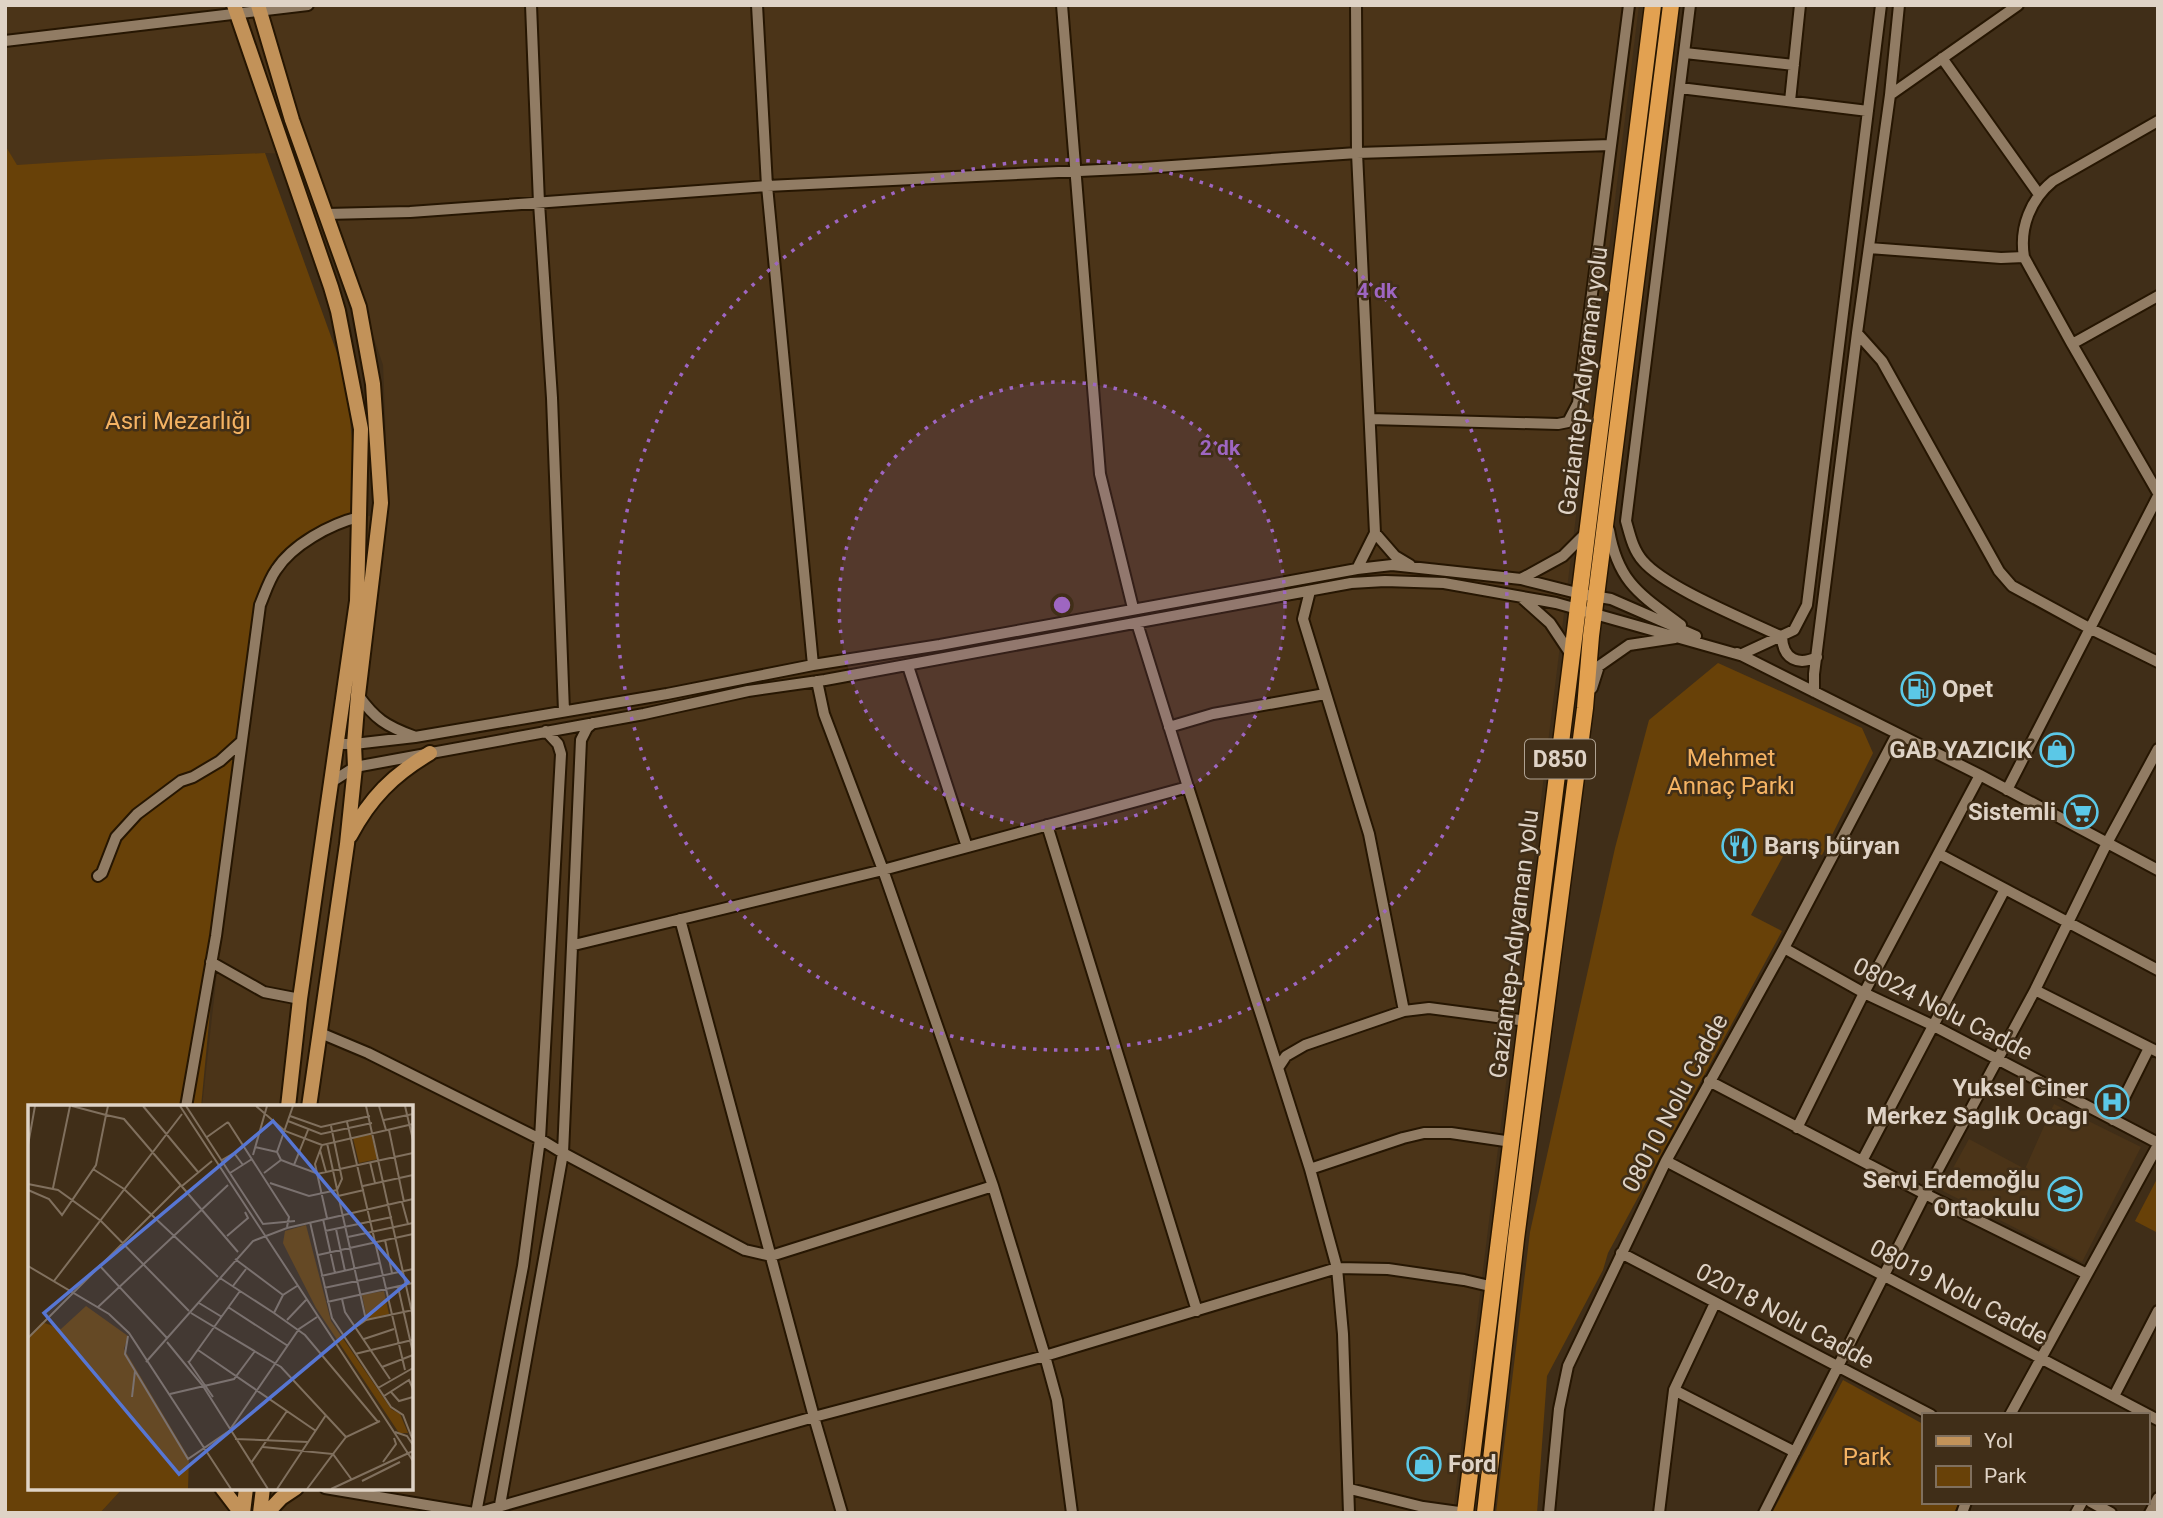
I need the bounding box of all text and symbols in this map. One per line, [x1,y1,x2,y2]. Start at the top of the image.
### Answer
street label: Gaziantep-Adıyaman yolu [1553,245,1613,517]
text: 4 dk [1357,279,1398,303]
park label: Asri Mezarlığı [105,407,251,435]
text: 2 dk [1200,436,1241,460]
centre of rings [1050,593,1074,617]
fuel station icon: Opet [1899,670,1937,708]
place label: Opet [1942,675,1993,703]
shop icon: GAB YAZICIK [2038,731,2076,769]
place label: GAB YAZICIK [1889,736,2033,764]
road number: D850 [1525,740,1595,778]
park label: Mehmet Annaç Parkı [1667,744,1795,800]
supermarket icon: Sistemli [2062,793,2100,831]
place label: Sistemli [1968,798,2056,826]
street label: Gaziantep-Adıyaman yolu [1484,808,1544,1080]
restaurant icon: Barış büryan [1720,827,1758,865]
place label: Barış büryan [1764,832,1900,860]
street label: 08024 Nolu Cadde [1849,952,2037,1066]
street label: 08010 Nolu Cadde [1616,1009,1734,1197]
place label: Yuksel Ciner Merkez Saglık Ocagı [1866,1074,2088,1130]
hospital icon: Yuksel Ciner Merkez Saglık Ocagı [2093,1083,2131,1121]
inset map [28,1105,413,1490]
place label: Servi Erdemoğlu Ortaokulu [1862,1166,2040,1222]
school or university icon: Servi Erdemoğlu Ortaokulu [2046,1175,2084,1213]
street label: 08019 Nolu Cadde [1865,1233,2053,1351]
street label: 02018 Nolu Cadde [1691,1257,1879,1375]
legend [1922,1413,2149,1504]
text: Yol [1984,1429,2013,1453]
park label: Park [1843,1443,1892,1471]
shop icon: Ford [1405,1445,1443,1483]
place label: Ford [1448,1450,1497,1478]
text: Park [1984,1464,2027,1488]

